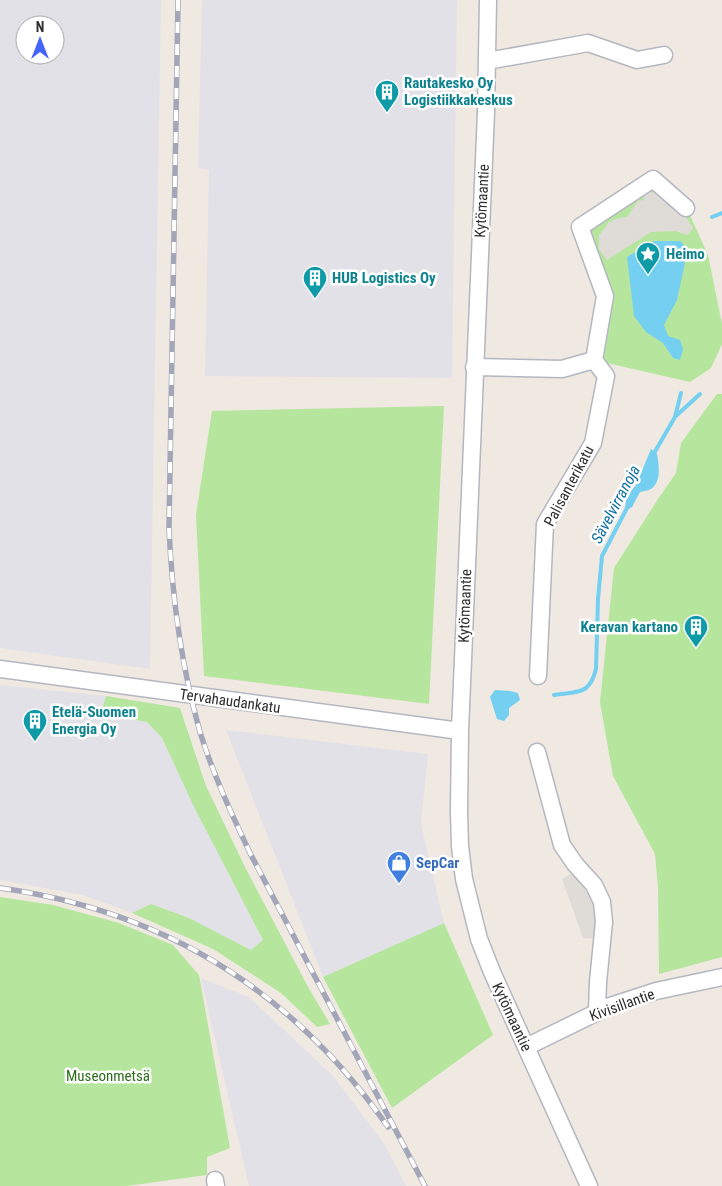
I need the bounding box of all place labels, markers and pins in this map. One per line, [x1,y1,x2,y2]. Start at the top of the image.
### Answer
place label: Rautakesko Oy Logistiikkakeskus [404,74,513,109]
building icon: Rautakesko Oy Logistiikkakeskus [374,79,400,113]
place icon: Heimo [635,241,661,275]
place label: Heimo [666,245,705,263]
building icon: HUB Logistics Oy [302,265,328,299]
place label: HUB Logistics Oy [332,269,436,287]
building icon: Keravan kartano [683,614,709,648]
place label: Keravan kartano [580,618,678,636]
place label: Etelä-Suomen Energia Oy [52,703,136,738]
building icon: Etelä-Suomen Energia Oy [22,708,48,742]
shop icon: SepCar [386,850,412,884]
place label: SepCar [416,854,459,872]

